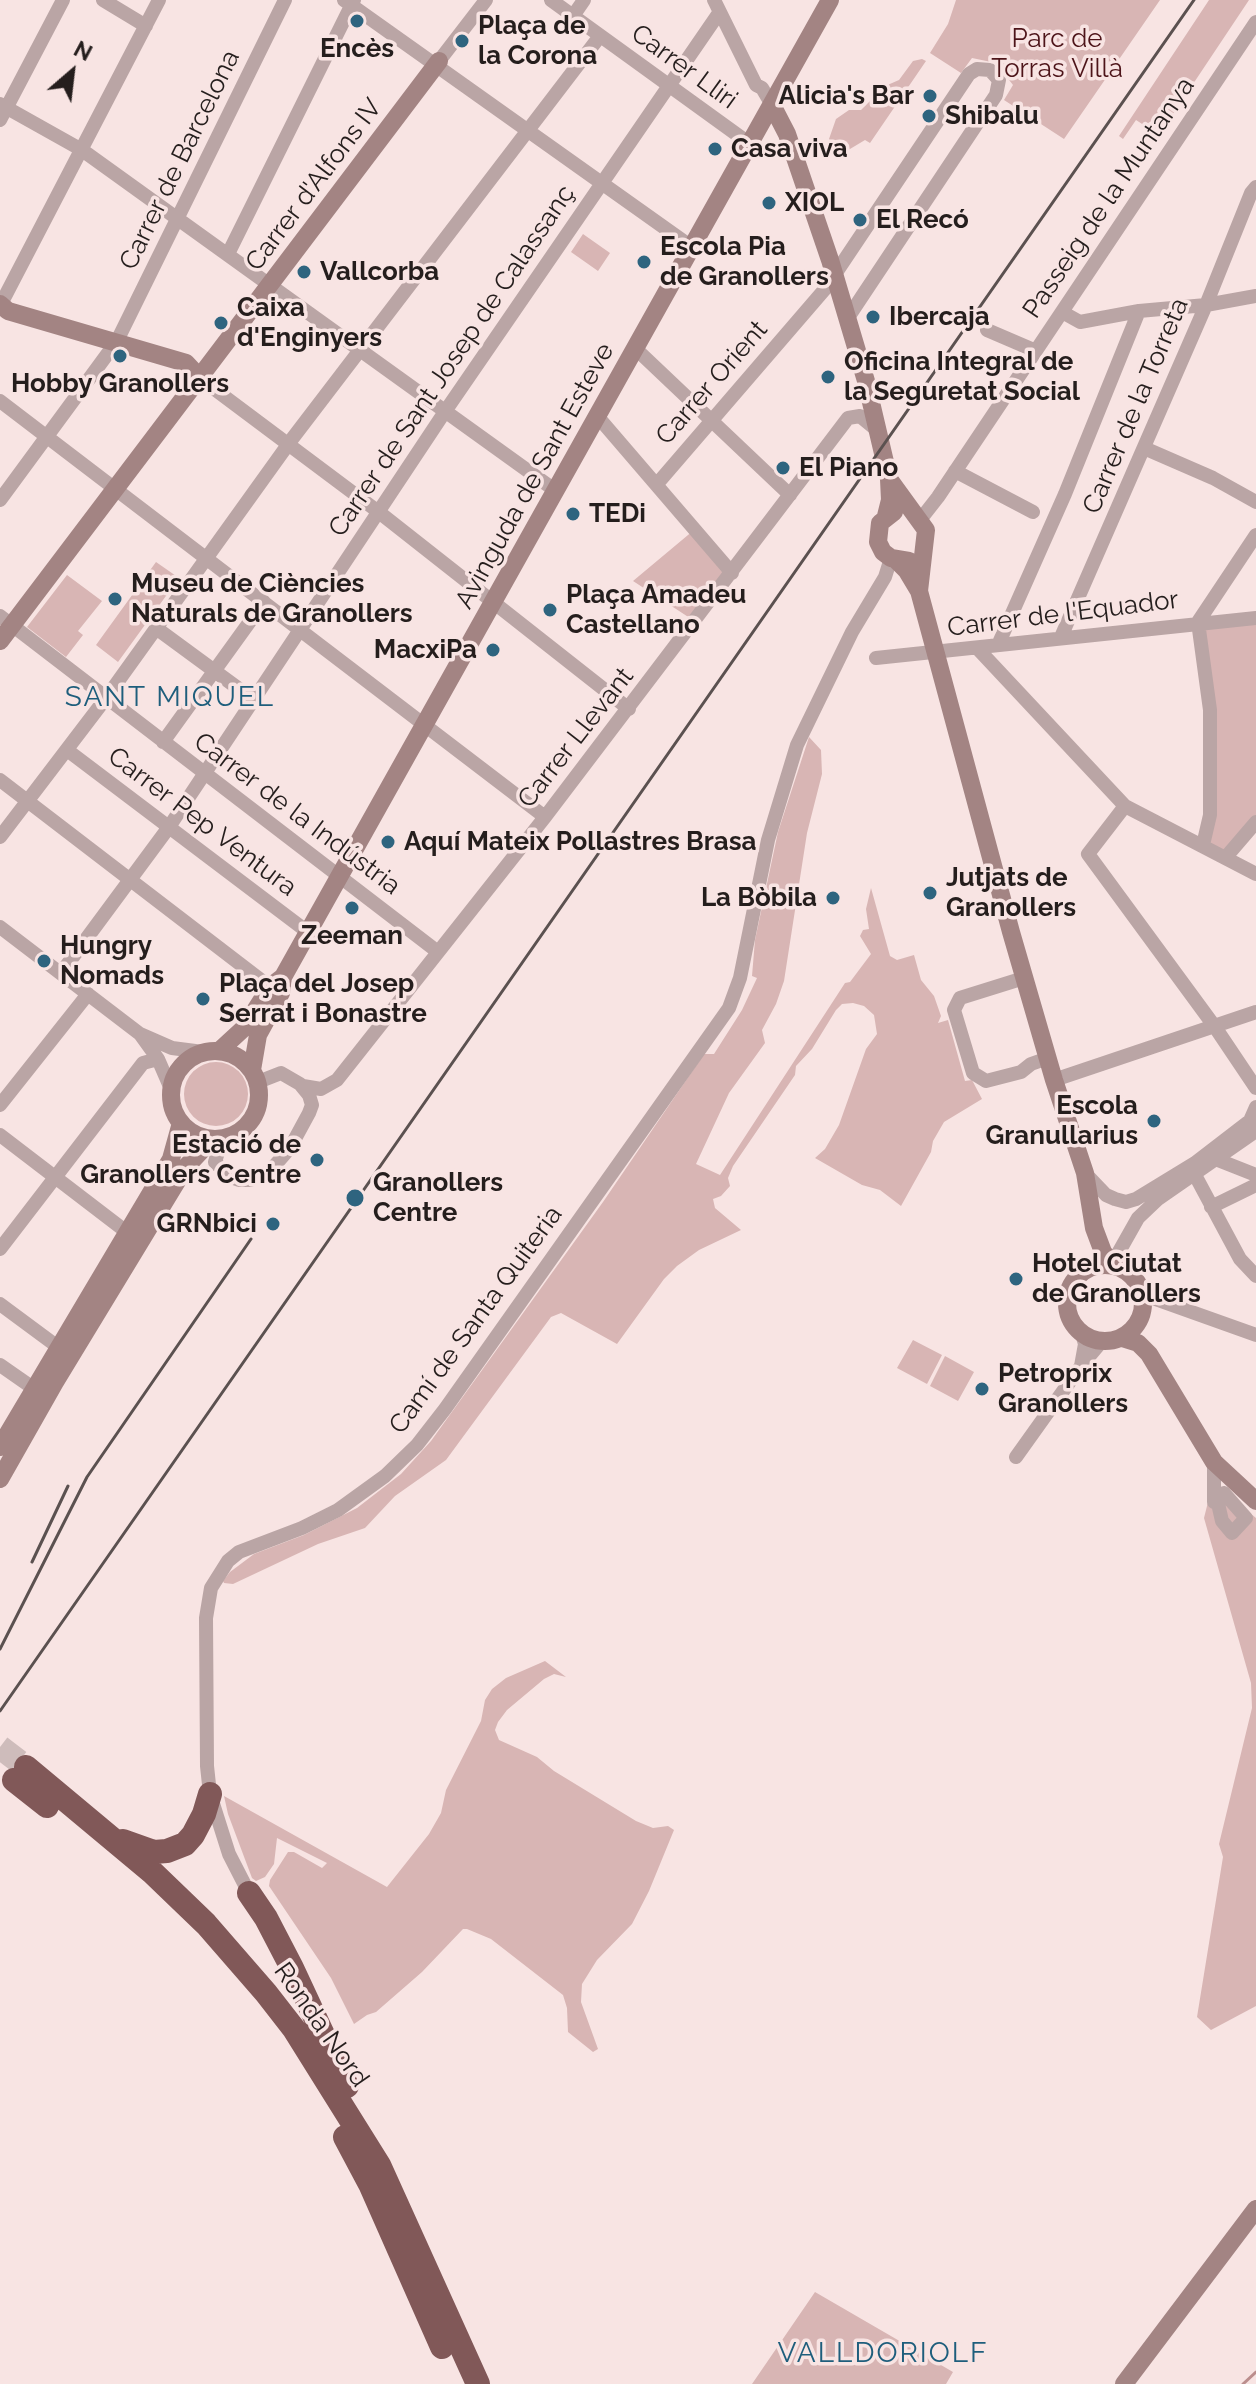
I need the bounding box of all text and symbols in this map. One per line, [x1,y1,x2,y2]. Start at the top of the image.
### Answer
place label: Plaça de la Corona [478,10,597,72]
marker: Encès [348,12,366,30]
street label: Carrer Lliri [625,18,743,116]
park label: Parc de Torras Villà [991,23,1123,84]
north arrow [32,32,112,112]
marker: Plaça de la Corona [453,32,471,50]
place label: Encès [320,33,394,65]
text: N [70,35,97,66]
street label: Carrer de Barcelona [113,45,247,275]
street label: Passeig de la Muntanya [1017,72,1201,324]
place label: Alicia's Bar [778,80,914,112]
marker: Alicia's Bar [921,87,939,105]
street label: Carrer d'Alfons IV [239,93,389,277]
place label: Shibalu [945,100,1039,132]
marker: Shibalu [920,107,938,125]
place label: Casa viva [731,133,848,165]
marker: Casa viva [706,140,724,158]
street label: Carrer de Sant Josep de Calassanç [322,179,582,543]
place label: XIOL [785,187,844,219]
marker: XIOL [760,194,778,212]
place label: El Recó [876,204,969,236]
marker: El Recó [851,211,869,229]
place label: Escola Pia de Granollers [660,231,829,292]
marker: Escola Pia de Granollers [635,253,653,271]
place label: Vallcorba [320,256,439,288]
marker: Vallcorba [295,263,313,281]
place label: Caixa d'Enginyers [237,292,382,354]
street label: Carrer de la Torreta [1076,294,1196,518]
place label: Ibercaja [889,301,990,333]
marker: Ibercaja [864,308,882,326]
marker: Caixa d'Enginyers [212,314,230,332]
street label: Carrer Orient [650,315,774,451]
street label: Avinguda de Sant Esteve [449,338,621,614]
place label: Oficina Integral de la Seguretat Social [844,346,1080,408]
marker: Hobby Granollers [111,347,129,365]
place label: Hobby Granollers [11,368,229,400]
marker: Oficina Integral de la Seguretat Social [819,368,837,386]
place label: El Piano [799,452,898,484]
marker: El Piano [774,459,792,477]
place label: TEDi [589,498,646,530]
marker: TEDi [564,505,582,523]
place label: Museu de Ciències Naturals de Granollers [131,568,413,630]
place label: Plaça Amadeu Castellano [566,579,746,640]
street label: Carrer de l'Equador [946,584,1180,644]
marker: Museu de Ciències Naturals de Granollers [106,590,124,608]
marker: Plaça Amadeu Castellano [541,601,559,619]
place label: MacxiPa [374,634,477,666]
marker: MacxiPa [484,641,502,659]
street label: Carrer Llevant [512,662,640,814]
district label: SANT MIQUEL [65,681,275,715]
street label: Carrer de la Indústria [188,726,406,902]
street label: Carrer Pep Ventura [101,741,303,903]
place label: Aquí Mateix Pollastres Brasa [404,826,756,858]
marker: Aquí Mateix Pollastres Brasa [379,833,397,851]
place label: Jutjats de Granollers [946,862,1076,924]
place label: La Bòbila [701,882,817,914]
marker: Jutjats de Granollers [921,884,939,902]
marker: La Bòbila [824,889,842,907]
marker: Zeeman [343,899,361,917]
place label: Zeeman [301,920,403,952]
place label: Hungry Nomads [60,930,164,992]
marker: Hungry Nomads [35,952,53,970]
place label: Plaça del Josep Serrat i Bonastre [219,968,427,1030]
marker: Plaça del Josep Serrat i Bonastre [194,990,212,1008]
place label: Escola Granullarius [985,1090,1138,1152]
marker: Escola Granullarius [1145,1112,1163,1130]
place label: Estació de Granollers Centre [80,1129,301,1190]
marker: Estació de Granollers Centre [308,1151,326,1169]
place label: Granollers Centre [373,1167,503,1228]
marker: Granollers Centre [344,1187,366,1209]
street label: Camí de Santa Quiteria [383,1200,569,1440]
place label: GRNbici [157,1208,257,1240]
marker: GRNbici [264,1215,282,1233]
place label: Hotel Ciutat de Granollers [1032,1248,1201,1310]
marker: Hotel Ciutat de Granollers [1007,1270,1025,1288]
place label: Petroprix Granollers [998,1358,1128,1420]
marker: Petroprix Granollers [973,1380,991,1398]
street label: Ronda Nord [267,1957,375,2093]
district label: VALLDORIOLF [777,2337,989,2371]

